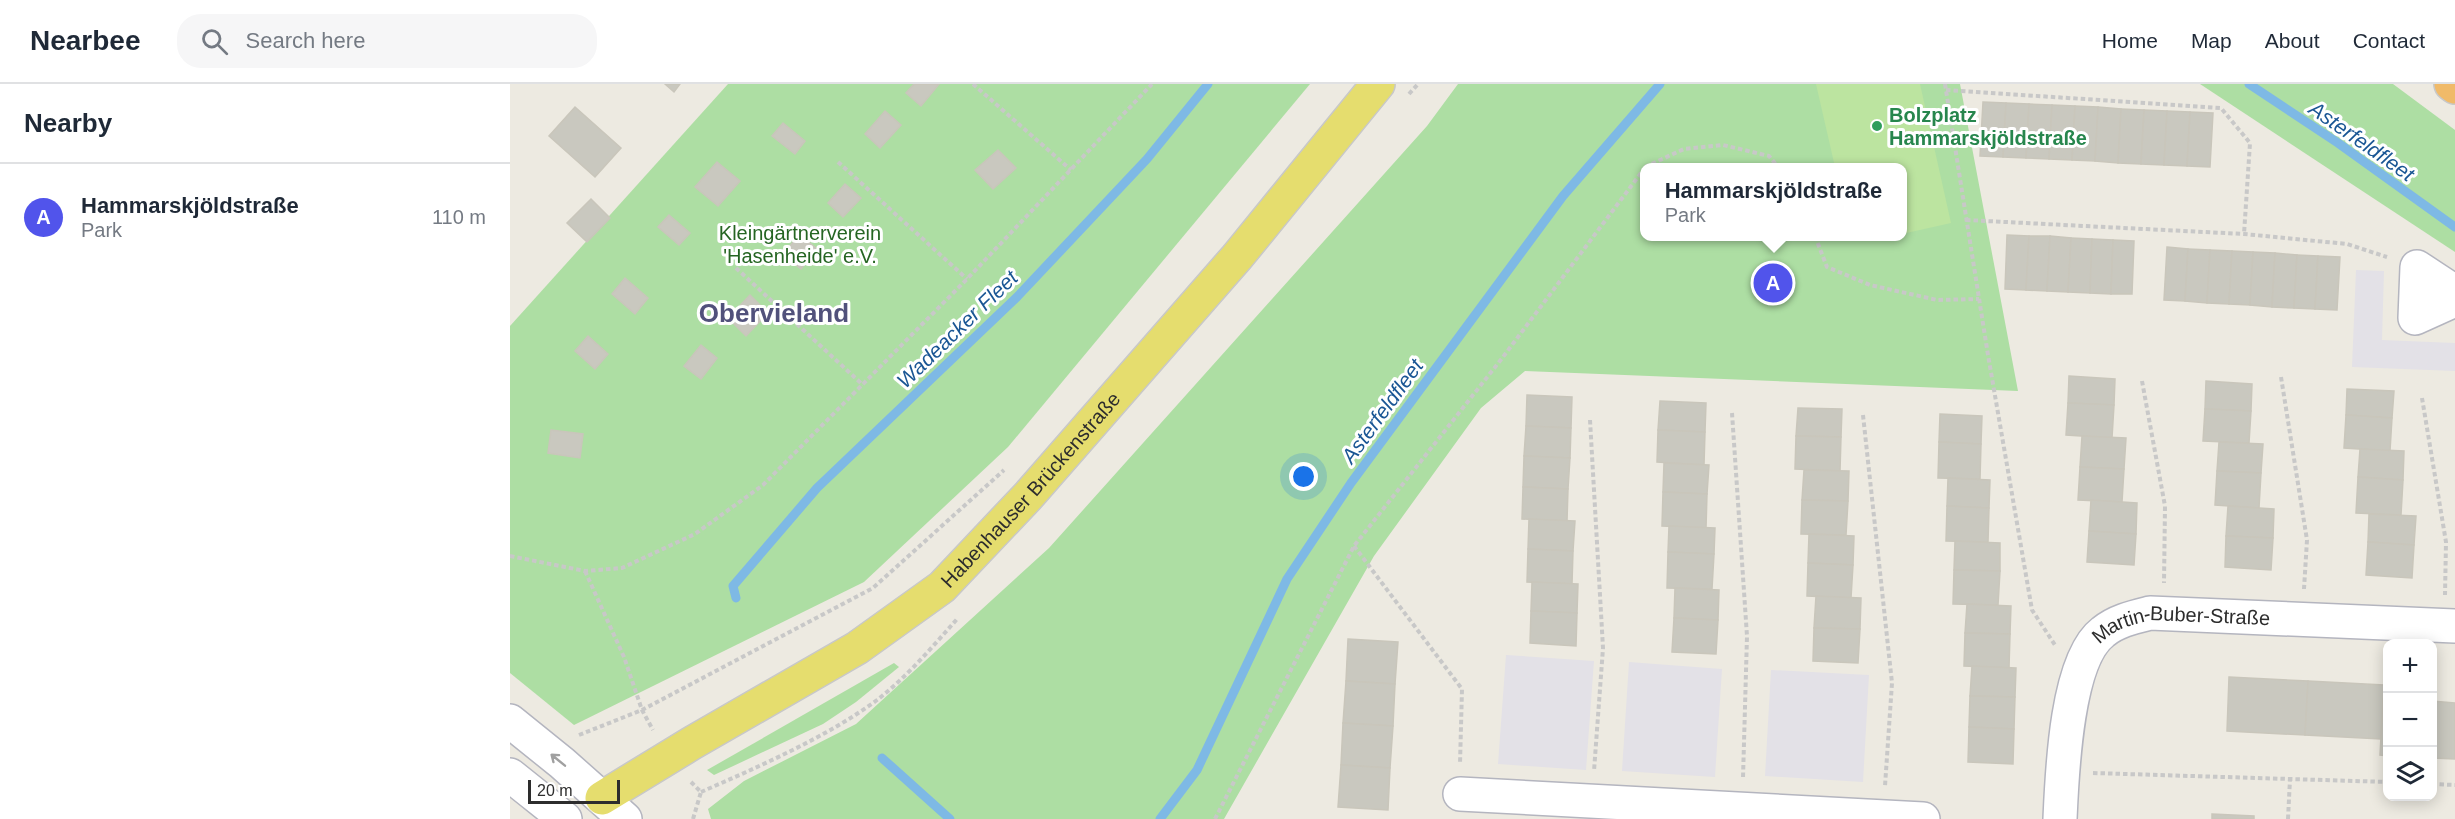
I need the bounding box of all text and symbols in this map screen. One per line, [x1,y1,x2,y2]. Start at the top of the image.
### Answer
search box [177,14,597,68]
text: Nearbee [30,25,141,56]
icon: search [198,25,231,58]
text: Search here [246,28,365,53]
text: Home [2102,29,2158,52]
text: Map [2191,29,2232,52]
text: About [2265,29,2320,52]
text: Contact [2353,29,2425,52]
water label: Asterfeldfleet [2304,95,2420,186]
place label: Bolzplatz Hammarskjöldstraße [1889,104,2087,149]
text: Nearby [24,108,112,138]
marker: Bolzplatz Hammarskjöldstraße [1870,119,1884,133]
popup [1640,163,1907,241]
text: Hammarskjöldstraße [1665,178,1882,203]
text: Hammarskjöldstraße [81,193,299,218]
text: Park [1665,204,1706,226]
text: A [36,206,51,228]
text: 110 m [432,206,486,228]
text: Park [81,219,122,241]
park label: Kleingärtnerverein 'Hasenheide' e.V. [719,222,881,267]
pin: A [1754,260,1792,306]
water label: Wadeacker Fleet [892,265,1023,392]
district label: Obervieland [699,298,849,328]
water label: Asterfeldfleet [1335,354,1428,469]
street label: Habenhauser Brückenstraße [936,388,1125,592]
your location [1289,462,1318,491]
street label: Martin-Buber-Straße [2087,602,2271,647]
map controls [2383,639,2437,801]
button: + [2383,639,2437,693]
button: − [2383,693,2437,747]
button: layers [2383,747,2437,801]
one-way arrow [550,753,566,766]
scale bar [528,777,620,804]
text: 20 m [537,782,573,799]

